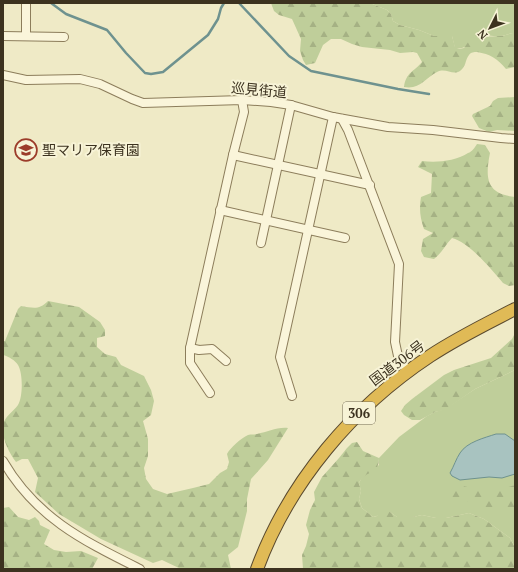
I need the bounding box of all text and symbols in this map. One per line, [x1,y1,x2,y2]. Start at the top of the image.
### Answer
north arrow [470,8,510,48]
text: N [474,26,491,42]
street label: 巡見街道 [230,78,288,101]
school or university icon: 聖マリア保育園 [13,137,39,163]
place label: 聖マリア保育園 [42,140,140,159]
street label: 国道306号 [365,336,428,390]
road number: 306 [343,402,375,424]

